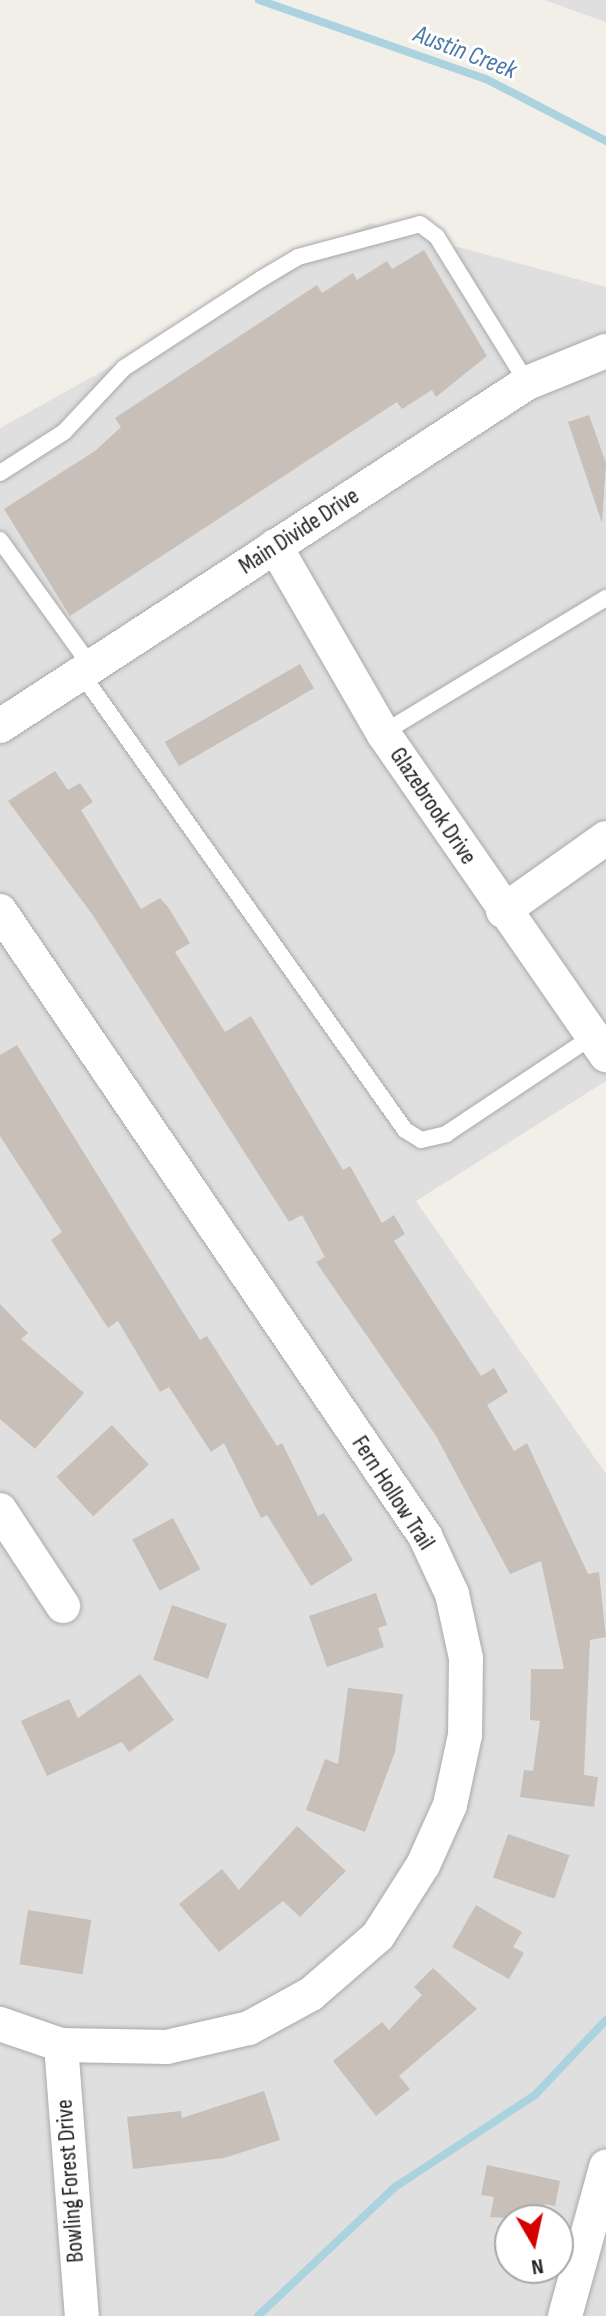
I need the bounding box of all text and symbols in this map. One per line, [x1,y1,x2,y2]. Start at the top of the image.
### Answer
water label: Austin Creek [409,19,521,87]
street label: Main Divide Drive [234,481,364,581]
street label: Glazebrook Drive [383,742,483,870]
street label: Fern Hollow Trail [345,1431,441,1555]
street label: Bowling Forest Drive [50,2098,90,2264]
north arrow [494,2204,574,2284]
text: N [530,2252,545,2280]

